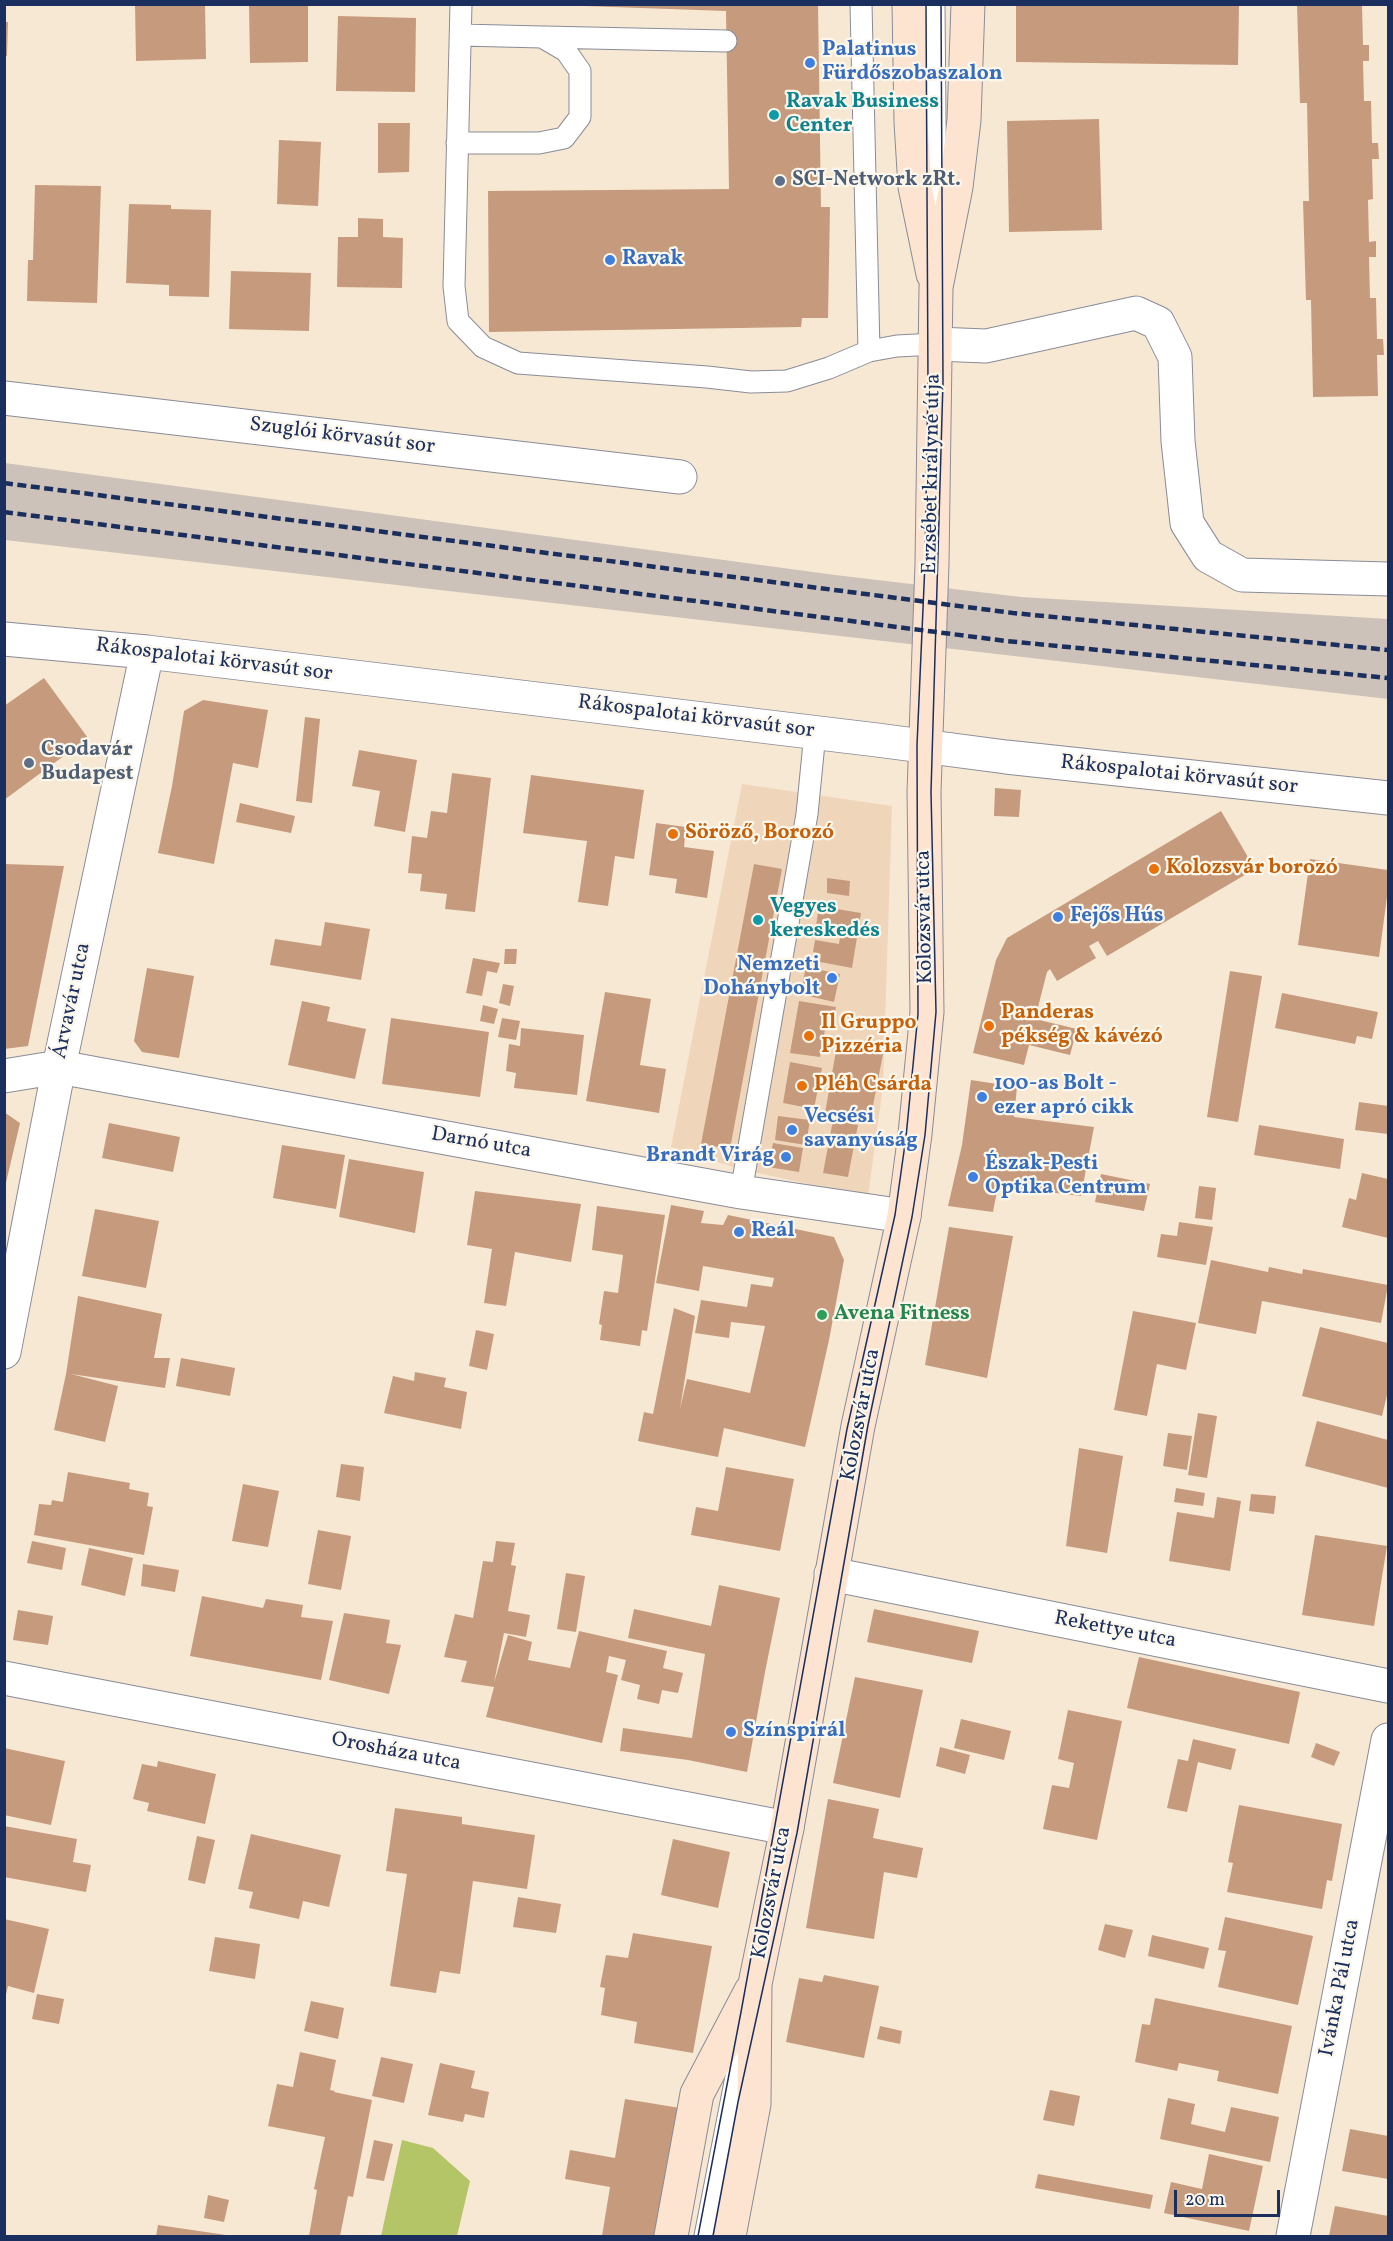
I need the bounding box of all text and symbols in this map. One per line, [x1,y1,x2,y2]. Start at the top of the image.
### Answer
place label: Palatinus Fürdőszobaszalon [822,38,1002,88]
marker: Palatinus Fürdőszobaszalon [803,56,817,70]
place label: Ravak Business Center [786,90,939,140]
marker: Ravak Business Center [767,108,781,122]
place label: SCI-Network zRt. [792,168,961,194]
marker: SCI-Network zRt. [773,174,787,188]
place label: Ravak [622,247,683,273]
marker: Ravak [603,253,617,267]
street label: Erzsébet királyné útja [919,373,947,575]
street label: Szuglói körvasút sor [248,413,436,461]
street label: Rákospalotai körvasút sor [94,634,334,688]
street label: Rákospalotai körvasút sor [576,691,816,745]
place label: Csodavár Budapest [41,738,133,788]
street label: Rákospalotai körvasút sor [1059,751,1299,801]
marker: Csodavár Budapest [22,756,36,770]
place label: Söröző, Borozó [685,821,834,847]
marker: Söröző, Borozó [666,827,680,841]
street label: Kolozsvár utca [912,850,940,984]
place label: Kolozsvár borozó [1166,856,1338,882]
marker: Kolozsvár borozó [1147,862,1161,876]
place label: Vegyes kereskedés [770,895,880,945]
place label: Fejős Hús [1070,904,1163,930]
marker: Fejős Hús [1051,910,1065,924]
marker: Vegyes kereskedés [751,913,765,927]
street label: Árvavár utca [48,941,98,1061]
place label: Nemzeti Dohánybolt [703,953,820,1003]
marker: Nemzeti Dohánybolt [825,971,839,985]
place label: Panderas pékség & kávézó [1001,1001,1163,1051]
place label: Il Gruppo Pizzéria [821,1011,916,1061]
marker: Panderas pékség & kávézó [982,1019,996,1033]
marker: Il Gruppo Pizzéria [802,1029,816,1043]
place label: 100-as Bolt - ezer apró cikk [994,1072,1134,1122]
place label: Pléh Csárda [814,1073,932,1099]
marker: Pléh Csárda [795,1079,809,1093]
marker: 100-as Bolt - ezer apró cikk [975,1090,989,1104]
place label: Vecsési savanyúság [804,1105,918,1155]
street label: Darnó utca [429,1123,533,1165]
marker: Vecsési savanyúság [785,1123,799,1137]
place label: Brandt Virág [646,1144,774,1170]
marker: Brandt Virág [779,1150,793,1164]
place label: Észak-Pesti Optika Centrum [985,1152,1147,1202]
marker: Észak-Pesti Optika Centrum [966,1170,980,1184]
place label: Reál [751,1219,795,1245]
marker: Reál [732,1225,746,1239]
place label: Avena Fitness [834,1302,970,1328]
marker: Avena Fitness [815,1308,829,1322]
street label: Kolozsvár utca [837,1347,887,1483]
street label: Rekettye utca [1052,1607,1178,1655]
place label: Színspirál [743,1719,845,1745]
marker: Színspirál [724,1725,738,1739]
street label: Orosháza utca [329,1728,463,1778]
street label: Kolozsvár utca [748,1825,798,1961]
street label: Ivánka Pál utca [1315,1917,1367,2059]
scale bar [1177,2178,1284,2216]
text: 20 m [1185,2188,1225,2213]

